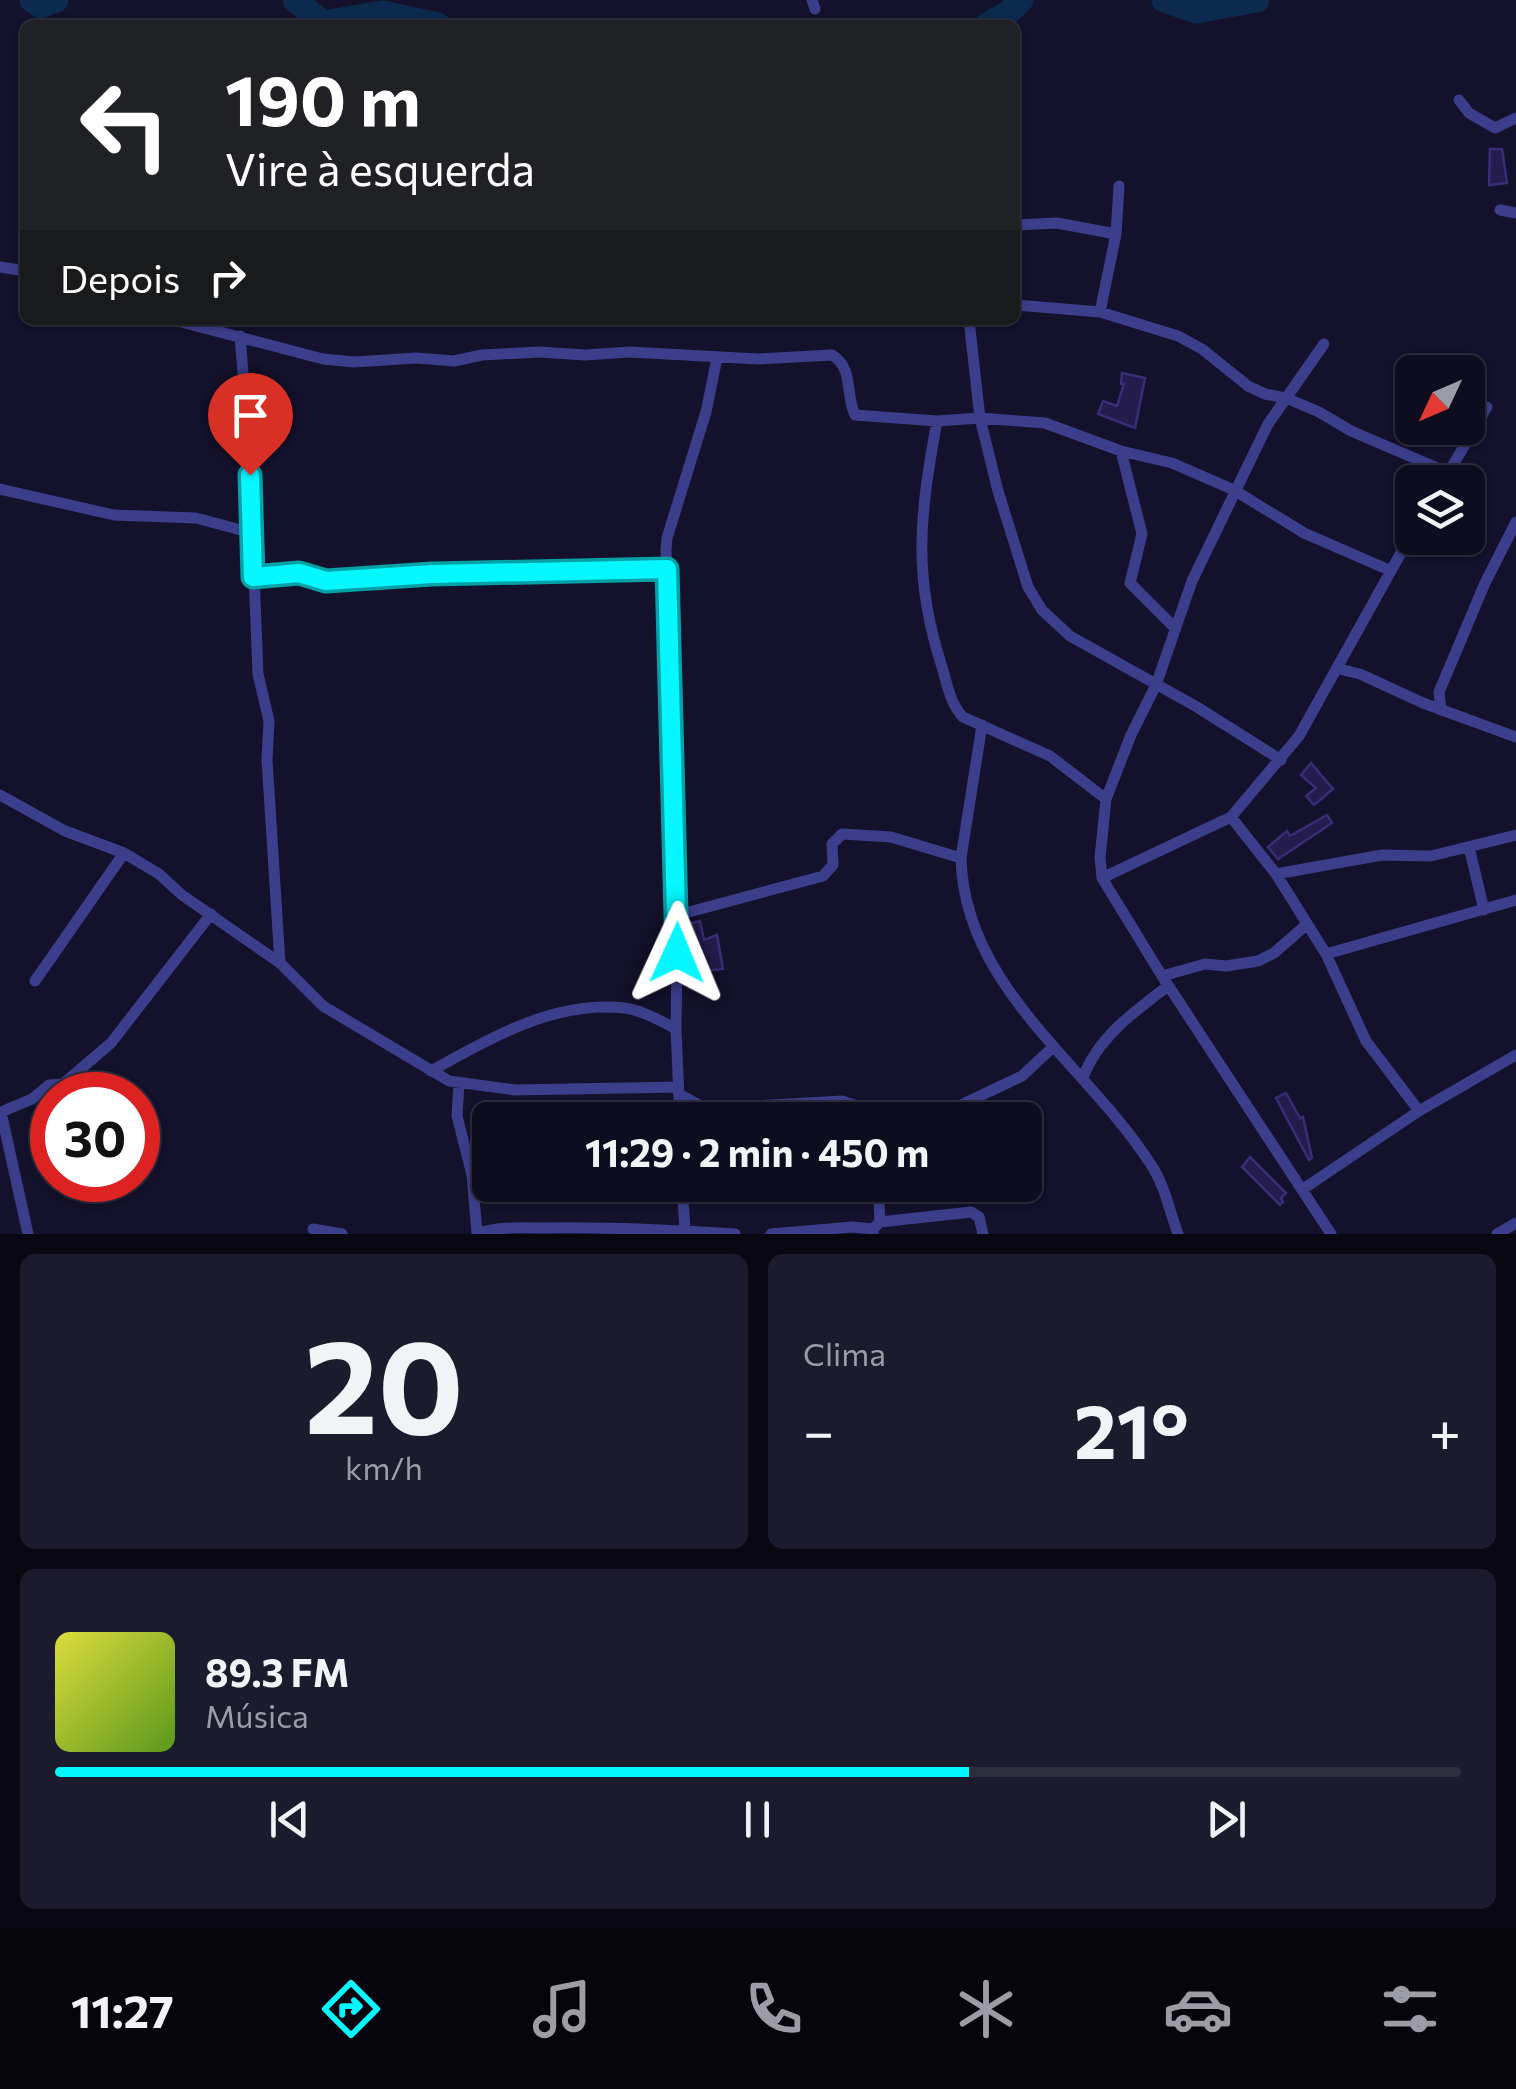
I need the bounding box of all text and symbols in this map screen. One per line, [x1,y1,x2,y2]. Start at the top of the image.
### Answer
text: 190 m [225,55,421,140]
icon: left [60,60,190,190]
text: Vire à esquerda [225,140,535,195]
icon: right [200,250,255,305]
text: Depois [60,254,180,301]
north arrow [1395,355,1485,445]
map controls [1395,355,1485,555]
pin [208,373,293,476]
icon: arrive [223,388,278,443]
button: layers [1395,465,1485,555]
position arrow [625,901,729,1005]
speed limit sign: 30 [30,1072,160,1202]
text: 11:29 · 2 min · 450 m [585,1128,929,1175]
text: 20 [304,1302,464,1461]
text: Clima [803,1333,886,1373]
text: 21° [1074,1383,1189,1474]
text: − [803,1396,834,1463]
text: + [1429,1396,1461,1463]
text: km/h [345,1447,423,1487]
text: 89.3 FM [205,1648,349,1695]
text: Música [205,1695,309,1735]
icon: previous [262,1792,317,1847]
icon: pause [730,1792,785,1847]
icon: next [1199,1792,1254,1847]
icon: directions [316,1974,386,2044]
icon: music [527,1974,597,2044]
icon: phone [739,1974,809,2044]
icon: climate [951,1974,1021,2044]
icon: car [1163,1974,1233,2044]
icon: filters [1375,1974,1445,2044]
text: 11:27 [71,1982,174,2037]

